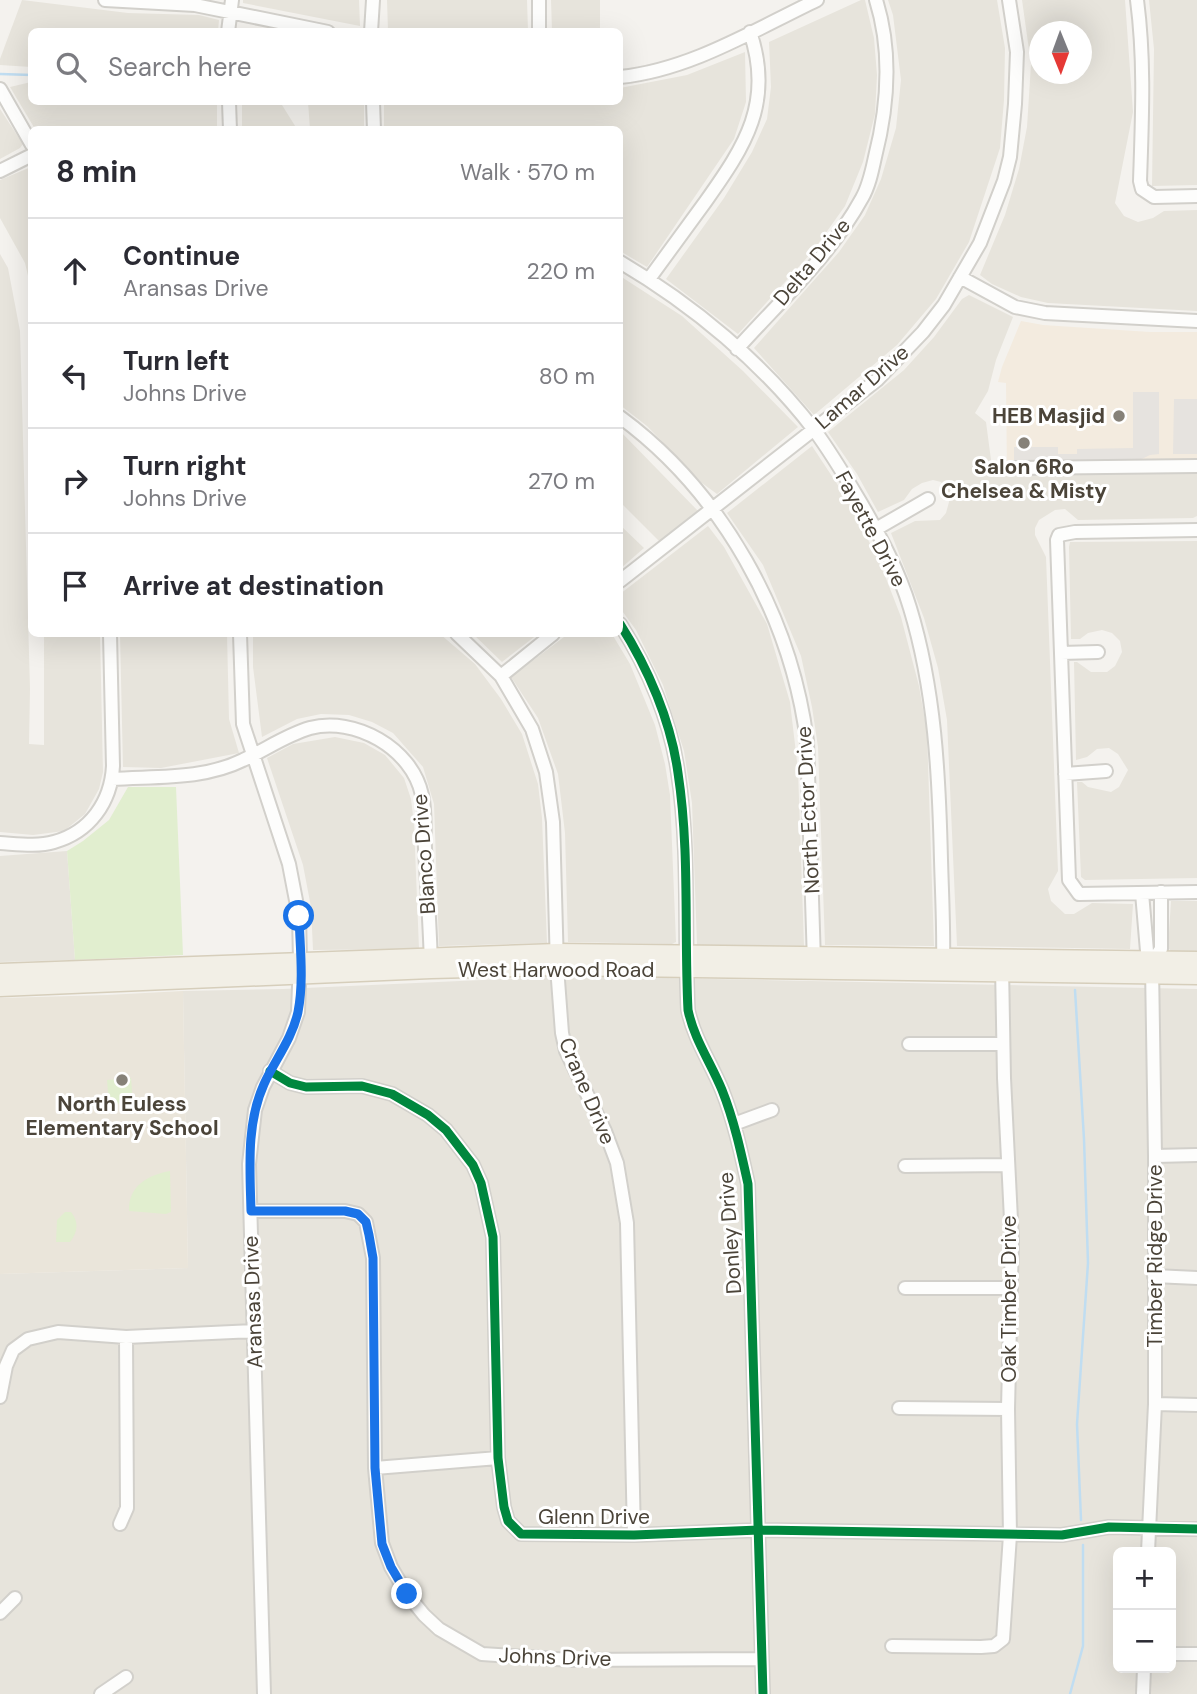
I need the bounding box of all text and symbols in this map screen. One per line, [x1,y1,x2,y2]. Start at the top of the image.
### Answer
north arrow [1029,21,1092,84]
search box [28,28,623,105]
icon: search [52,48,90,86]
text: Search here [108,50,251,84]
text: 8 min [56,152,137,191]
text: Walk · 570 m [460,157,595,187]
street label: Delta Drive [767,212,857,312]
text: Continue [123,239,240,273]
icon: ahead [56,252,94,290]
text: 220 m [526,256,595,286]
text: Aransas Drive [123,273,269,303]
street label: Lamar Drive [809,338,915,436]
text: Turn left [123,344,230,378]
icon: left [56,357,94,395]
text: 80 m [539,361,595,391]
text: Johns Drive [123,378,247,408]
place label: HEB Masjid [992,402,1105,430]
marker: HEB Masjid [1111,408,1127,424]
marker: Salon 6Ro Chelsea & Misty [1016,435,1032,451]
text: Turn right [123,449,247,483]
place label: Salon 6Ro Chelsea & Misty [941,453,1107,505]
icon: right [56,462,94,500]
text: 270 m [528,466,595,496]
street label: Fayette Drive [829,466,913,592]
text: Johns Drive [123,483,247,513]
icon: arrive [56,567,94,605]
text: Arrive at destination [123,569,384,603]
street label: North Ector Drive [790,725,826,894]
street label: Blanco Drive [406,793,442,915]
route start [283,900,314,931]
street label: West Harwood Road [458,956,654,984]
street label: Crane Drive [552,1033,622,1149]
marker: North Euless Elementary School [114,1072,130,1088]
place label: North Euless Elementary School [25,1090,219,1142]
street label: Timber Ridge Drive [1141,1164,1169,1348]
street label: Donley Drive [712,1171,748,1295]
street label: Oak Timber Drive [995,1215,1023,1383]
street label: Aransas Drive [237,1235,269,1369]
street label: Glenn Drive [538,1503,650,1531]
map controls [1113,1547,1176,1673]
button: + [1113,1547,1176,1610]
route end [391,1578,422,1609]
button: − [1113,1610,1176,1673]
street label: Johns Drive [498,1641,612,1673]

